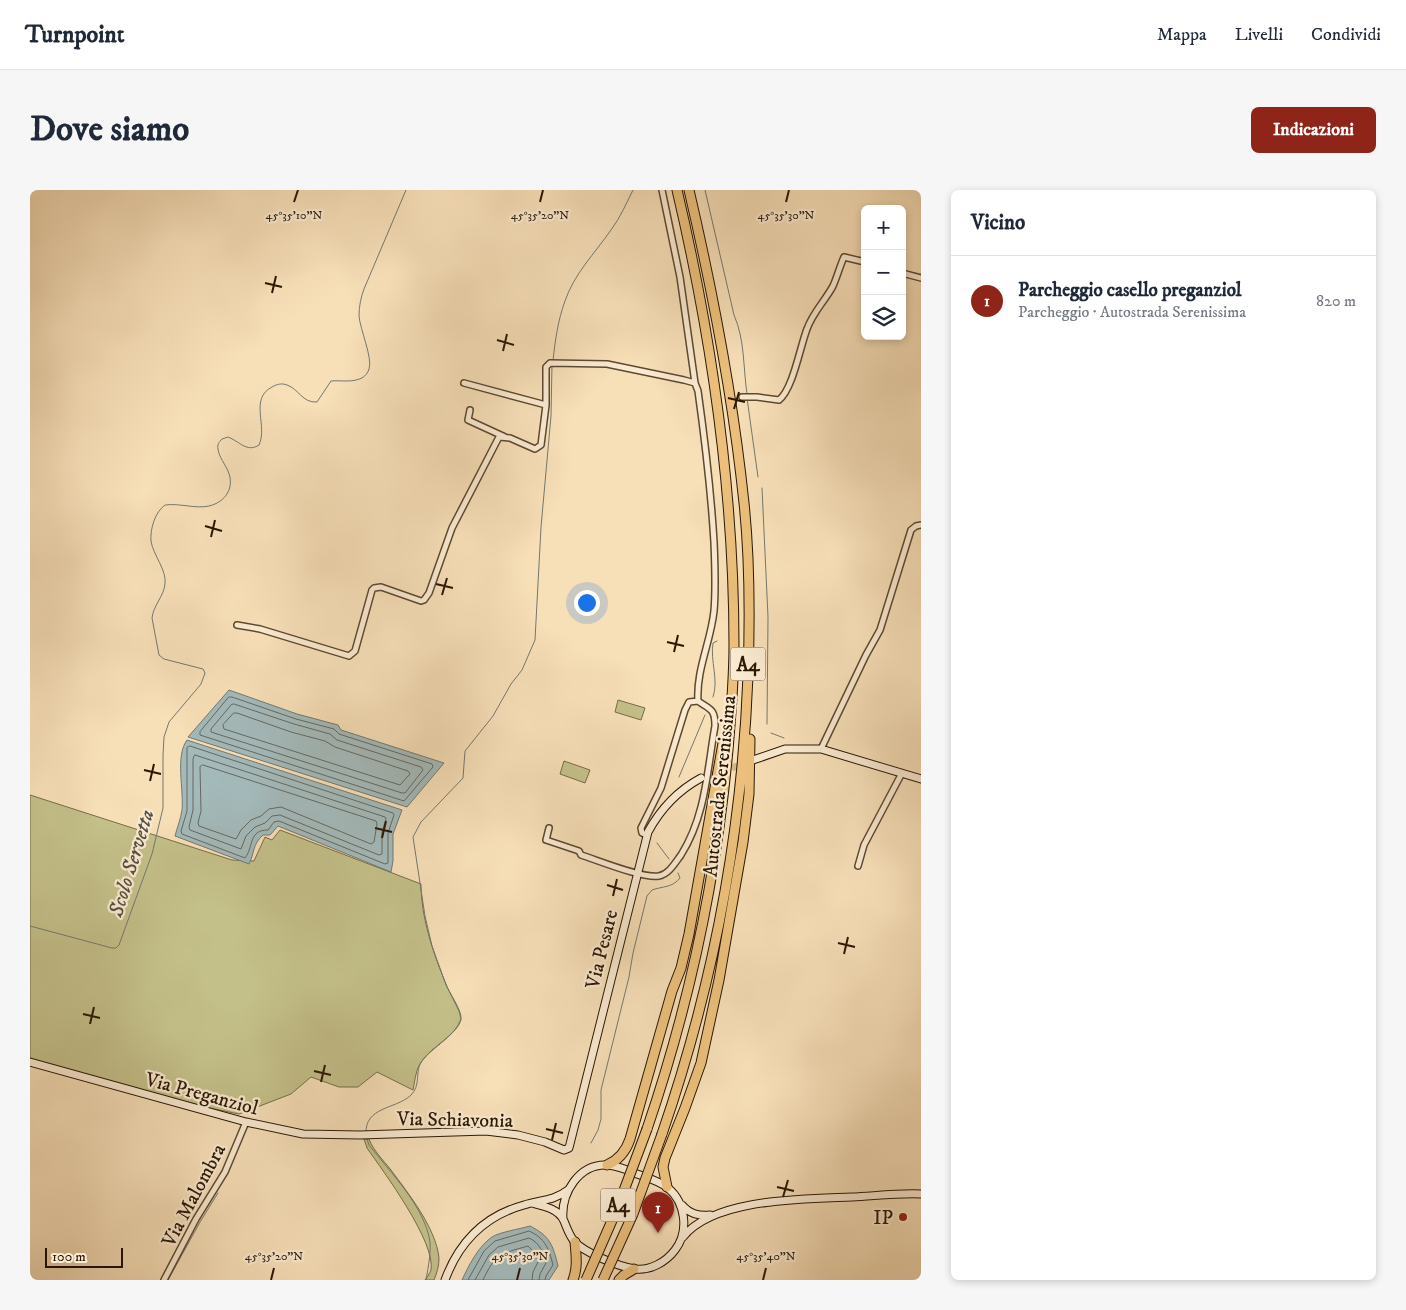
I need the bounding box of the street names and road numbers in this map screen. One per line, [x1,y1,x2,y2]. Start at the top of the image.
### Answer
road number: A4 [730,648,766,680]
street label: Autostrada Serenissima [699,694,743,878]
street label: Via Pesare [580,907,624,993]
street label: Via Preganziol [141,1067,261,1122]
street label: Via Schiavonia [396,1107,514,1134]
street label: Via Malombra [156,1139,232,1252]
road number: A4 [600,1188,636,1222]

